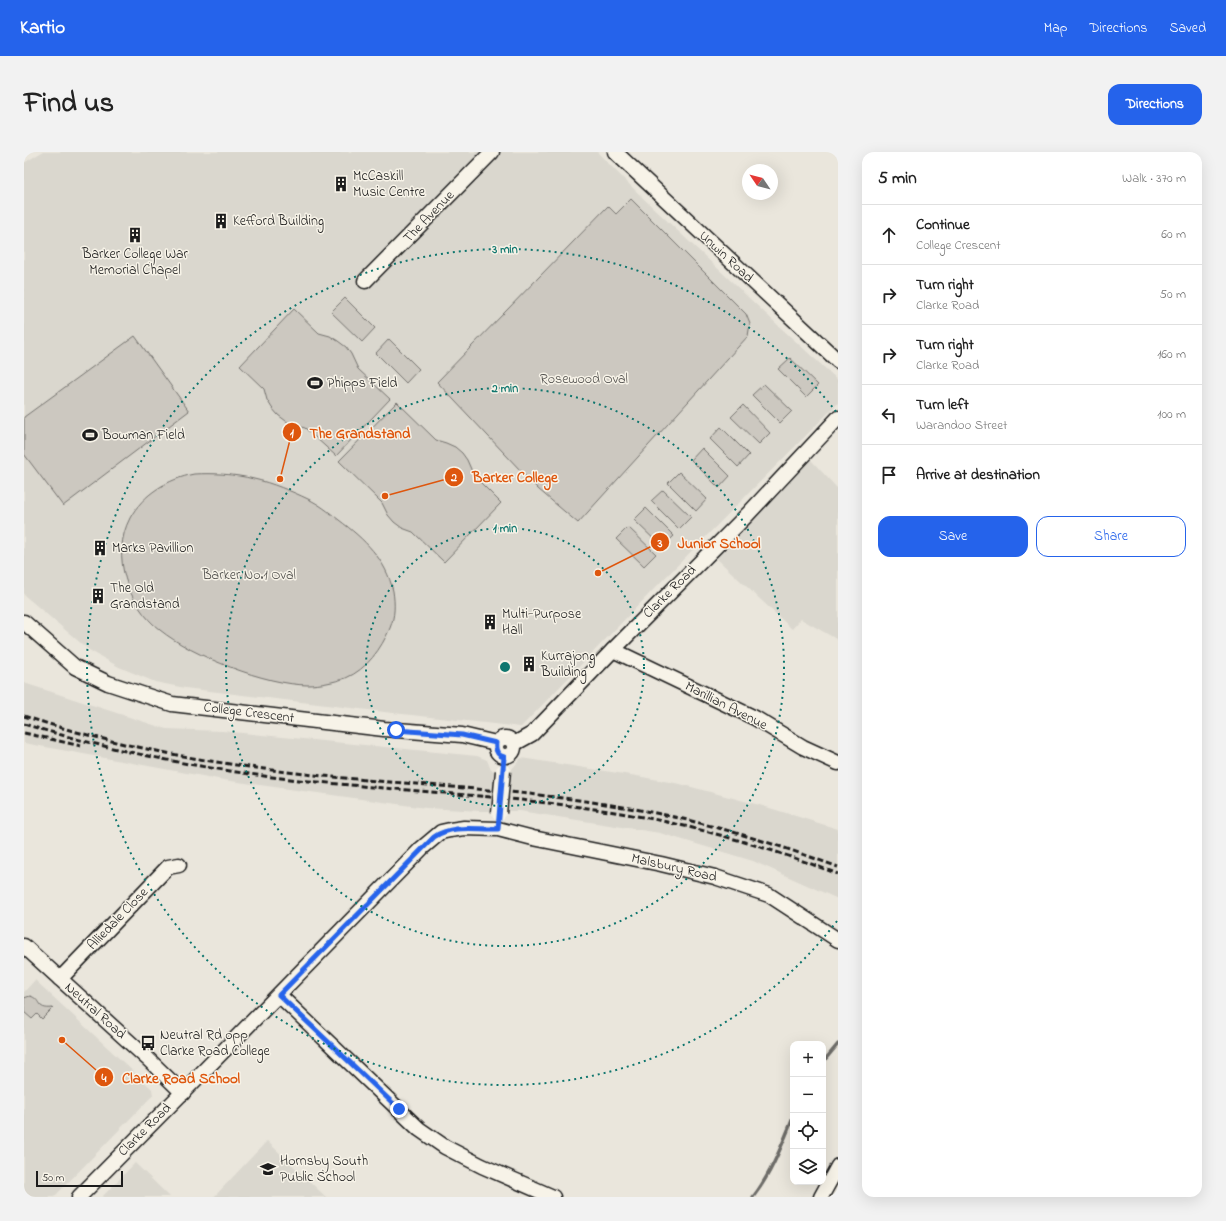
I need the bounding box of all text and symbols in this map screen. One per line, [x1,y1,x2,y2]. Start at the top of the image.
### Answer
text: Kartio [20,15,65,42]
text: Map [1044,18,1067,39]
text: Directions [1089,18,1147,39]
text: Saved [1169,18,1206,39]
text: Find us [24,84,114,125]
button: Directions [1108,84,1202,125]
north arrow [742,164,778,200]
place label: McCaskill Music Centre [353,166,426,203]
text: 5 min [878,166,917,191]
text: Walk · 370 m [1122,169,1186,188]
building icon: McCaskill Music Centre [332,175,350,193]
street label: The Avenue [398,185,460,248]
place label: Kefford Building [233,211,324,233]
building icon: Kefford Building [212,212,230,230]
text: Continue [916,214,970,236]
icon: ahead [878,224,900,246]
text: 60 m [1161,225,1186,244]
building icon: Barker College War Memorial Chapel [126,226,144,244]
street label: Unwin Road [694,226,758,288]
text: College Crescent [916,236,1001,255]
text: 3 min [491,241,518,259]
place label: Barker College War Memorial Chapel [81,244,189,281]
text: Turn right [916,274,974,296]
icon: right [878,284,900,306]
text: 50 m [1160,285,1186,304]
text: Clarke Road [916,296,979,315]
text: Turn right [916,334,974,356]
icon: right [878,344,900,366]
text: 160 m [1157,345,1186,364]
text: Clarke Road [916,356,979,375]
park label: Rosewood Oval [540,369,628,390]
place label: Phipps Field [327,373,398,394]
sports icon: Phipps Field [306,374,324,392]
text: 2 min [491,380,518,398]
text: Turn left [916,394,969,416]
icon: left [878,404,900,426]
text: 100 m [1157,405,1186,424]
text: Warandoo Street [916,416,1007,435]
callout: The Grandstand [282,419,419,446]
text: The Grandstand [310,423,411,445]
place label: Bowman Field [101,425,185,446]
text: 1 [290,425,294,443]
sports icon: Bowman Field [81,426,99,444]
callout: Barker College [444,463,566,490]
icon: arrive [878,464,900,486]
text: Arrive at destination [916,464,1040,486]
text: Barker College [471,467,559,491]
text: 2 [450,469,457,487]
button: Save [878,516,1028,557]
button: Share [1036,516,1186,557]
text: 1 min [493,520,517,538]
callout: Junior School [650,529,769,556]
text: Junior School [677,533,761,555]
text: 3 [657,535,663,553]
place label: Marks Pavillion [112,538,193,559]
building icon: Marks Pavillion [91,539,109,557]
street label: Clarke Road [638,560,702,624]
park label: Barker No.1 Oval [201,565,296,586]
place label: The Old Grandstand [110,578,180,615]
building icon: The Old Grandstand [89,587,107,605]
place label: Multi-Purpose Hall [502,604,582,641]
building icon: Multi-Purpose Hall [481,613,499,631]
place label: Kurrajong Building [540,646,595,684]
building icon: Kurrajong Building [520,655,538,673]
centre of rings [498,660,512,674]
street label: Marillian Avenue [681,676,771,736]
street label: College Crescent [202,697,296,730]
route start [387,721,405,739]
street label: Malsbury Road [629,848,719,889]
street label: Alliedale Close [83,882,154,955]
street label: Neutral Road [60,978,131,1045]
place label: Neutral Rd opp Clarke Road College [160,1025,271,1063]
bus stop icon: Neutral Rd opp Clarke Road College [139,1034,157,1052]
map controls [790,1041,826,1185]
button: + [790,1041,826,1077]
callout: Clarke Road School [94,1064,248,1091]
text: Clarke Road School [122,1068,240,1090]
text: 4 [101,1070,107,1088]
button: − [790,1077,826,1113]
street label: Clarke Road [113,1098,177,1162]
route end [390,1100,408,1118]
button: locate [790,1113,826,1149]
button: layers [790,1149,826,1185]
place label: Hornsby South Public School [280,1151,368,1188]
school or university icon: Hornsby South Public School [259,1160,277,1178]
scale bar [36,1169,123,1188]
text: 50 m [42,1170,64,1186]

